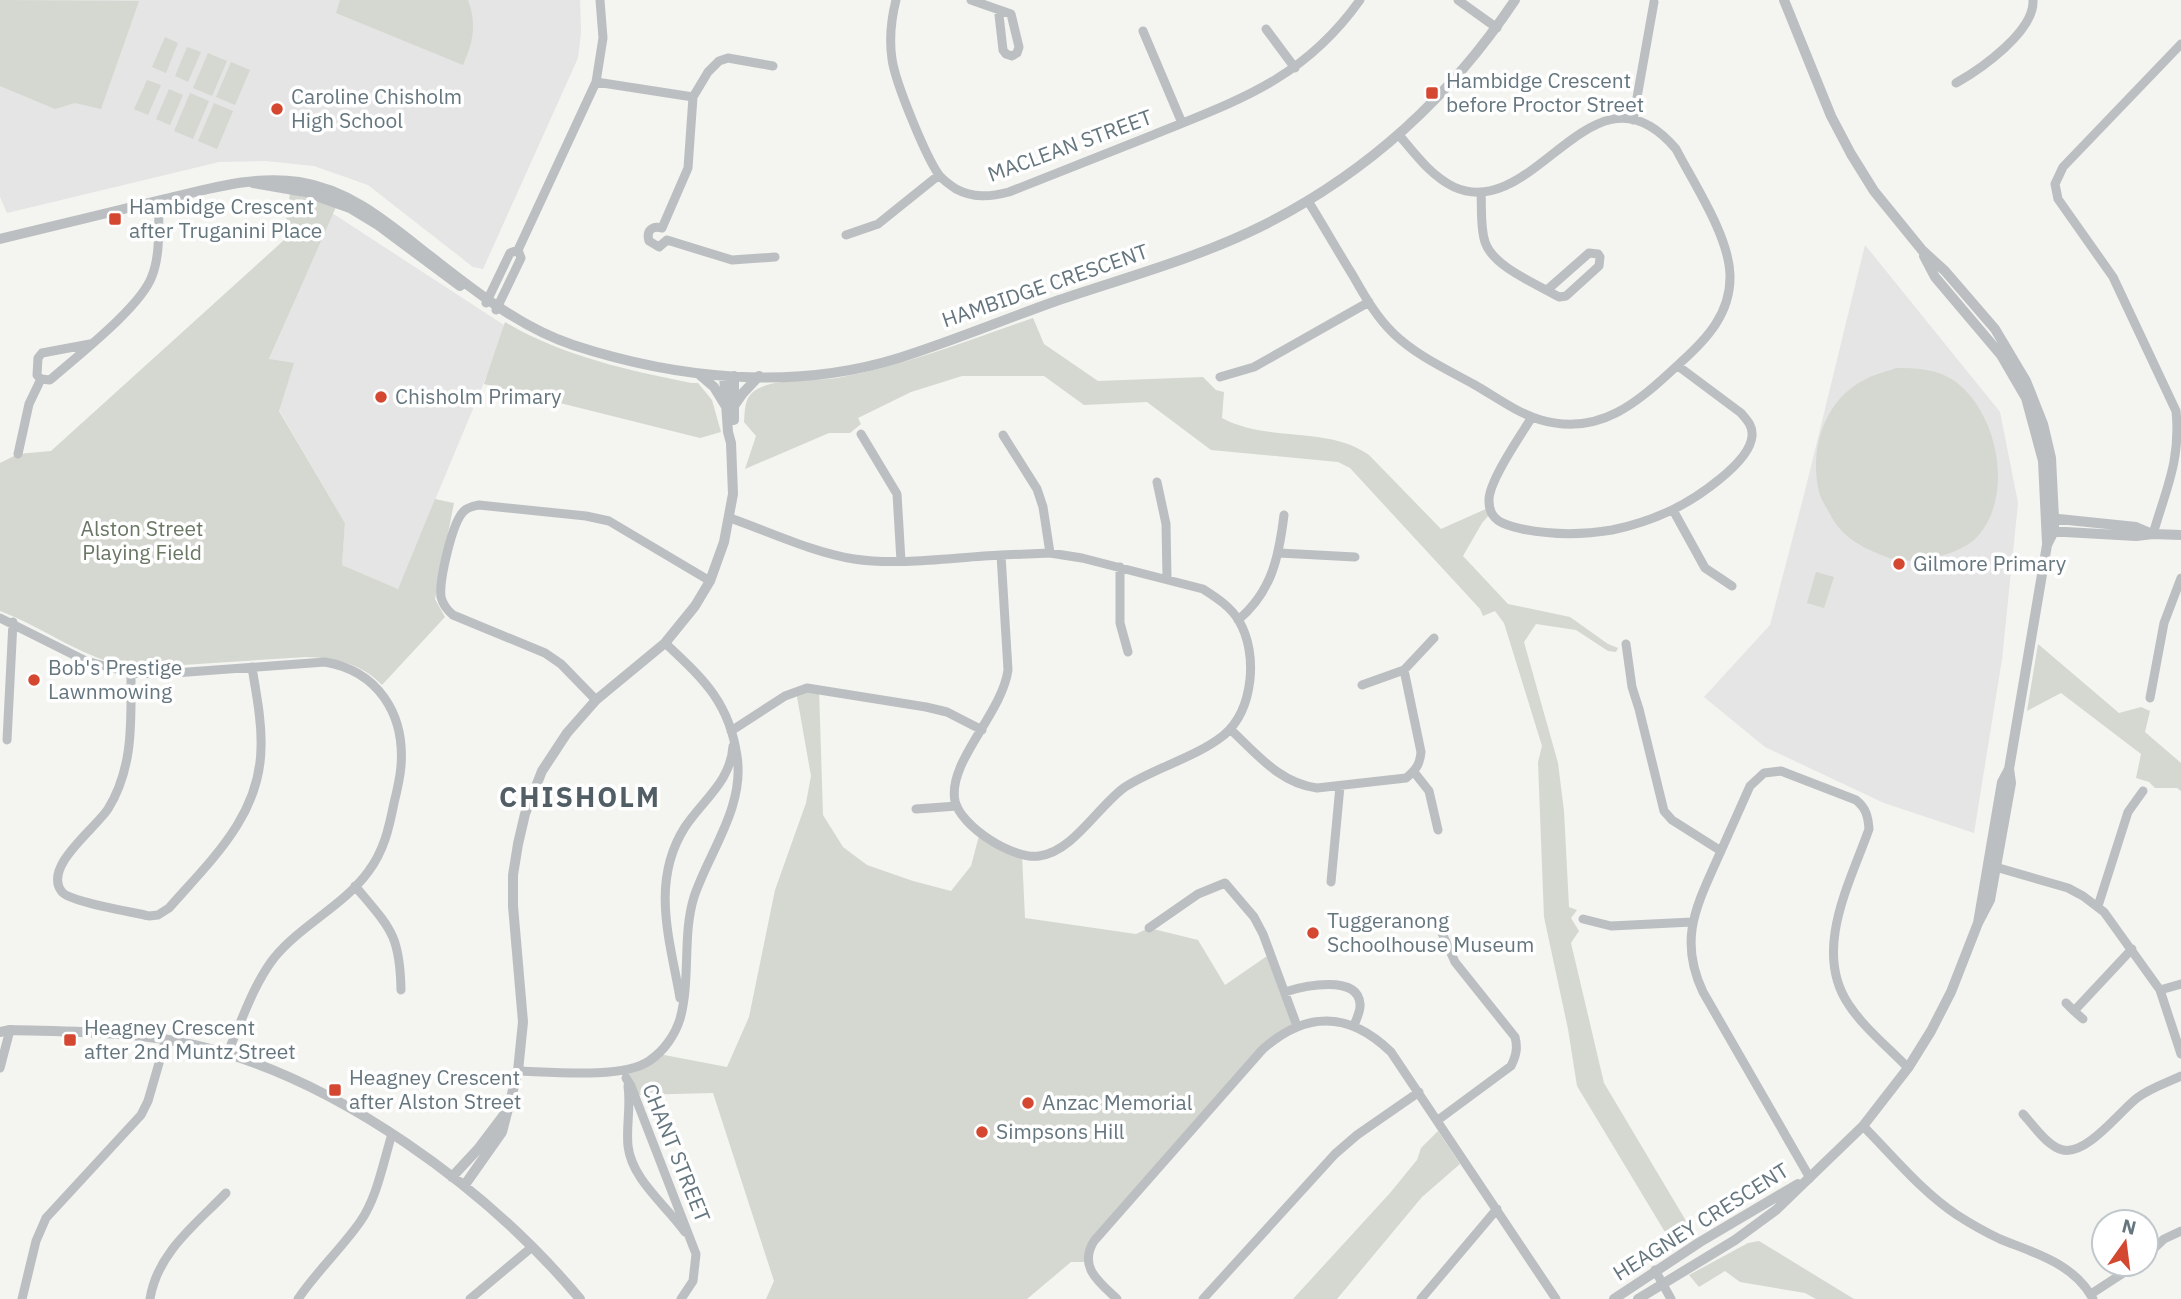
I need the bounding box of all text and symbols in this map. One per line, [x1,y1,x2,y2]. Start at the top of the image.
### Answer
place label: Hambidge Crescent before Proctor Street [1446,66,1644,118]
place label: Caroline Chisholm High School [291,82,462,134]
marker: Hambidge Crescent before Proctor Street [1424,85,1440,101]
marker: Caroline Chisholm High School [269,101,285,117]
street label: MACLEAN STREET [984,102,1156,188]
place label: Hambidge Crescent after Truganini Place [129,192,322,244]
marker: Hambidge Crescent after Truganini Place [107,211,123,227]
street label: HAMBIDGE CRESCENT [938,237,1152,334]
place label: Chisholm Primary [395,382,562,410]
marker: Chisholm Primary [373,389,389,405]
park label: Alston Street Playing Field [81,514,203,566]
place label: Gilmore Primary [1913,549,2067,577]
marker: Gilmore Primary [1891,556,1907,572]
place label: Bob's Prestige Lawnmowing [48,653,182,705]
marker: Bob's Prestige Lawnmowing [26,672,42,688]
district label: CHISHOLM [499,778,661,815]
place label: Tuggeranong Schoolhouse Museum [1327,906,1534,958]
marker: Tuggeranong Schoolhouse Museum [1305,925,1321,941]
place label: Heagney Crescent after 2nd Muntz Street [84,1013,296,1065]
marker: Heagney Crescent after 2nd Muntz Street [62,1032,78,1048]
place label: Heagney Crescent after Alston Street [349,1063,521,1115]
street label: CHANT STREET [636,1079,717,1226]
marker: Heagney Crescent after Alston Street [327,1082,343,1098]
place label: Anzac Memorial [1042,1088,1193,1116]
marker: Anzac Memorial [1020,1095,1036,1111]
place label: Simpsons Hill [996,1117,1125,1145]
marker: Simpsons Hill [974,1124,990,1140]
street label: HEAGNEY CRESCENT [1607,1156,1794,1287]
north arrow [2090,1208,2160,1278]
text: N [2120,1213,2139,1240]

